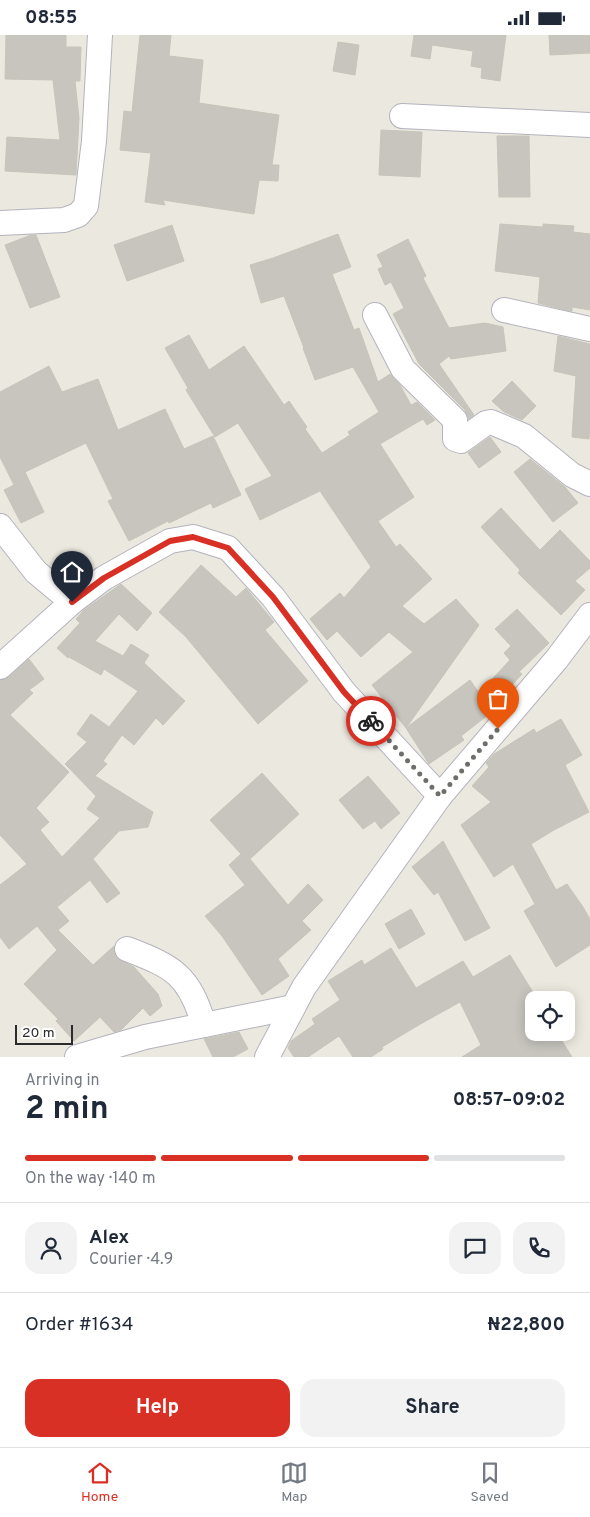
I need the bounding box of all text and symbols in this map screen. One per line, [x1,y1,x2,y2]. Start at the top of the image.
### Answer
text: 08:55 [25,6,77,30]
pin [51,551,93,602]
icon: home [58,558,86,586]
pin [477,678,519,729]
icon: bag [484,685,512,713]
courier [346,696,396,746]
icon: bike [357,707,385,735]
map controls [525,991,575,1041]
button: locate [525,991,575,1041]
scale bar [15,1022,72,1045]
text: 20 m [22,1025,55,1042]
text: Arriving in [25,1071,100,1091]
text: 08:57–09:02 [453,1088,565,1112]
text: 2 min [25,1090,109,1130]
text: On the way · 140 m [25,1169,156,1189]
button: person [25,1222,77,1274]
button: chat [449,1222,501,1274]
button: phone [513,1222,565,1274]
text: Alex [89,1226,129,1250]
text: Courier · 4.9 [89,1250,173,1270]
text: Order #1634 [25,1313,133,1337]
text: ₦22,800 [488,1313,565,1337]
button: Help [25,1379,290,1437]
button: Share [300,1379,565,1437]
tab: Home [81,1459,118,1506]
tab: Map [280,1459,308,1506]
tab: Saved [470,1459,509,1506]

